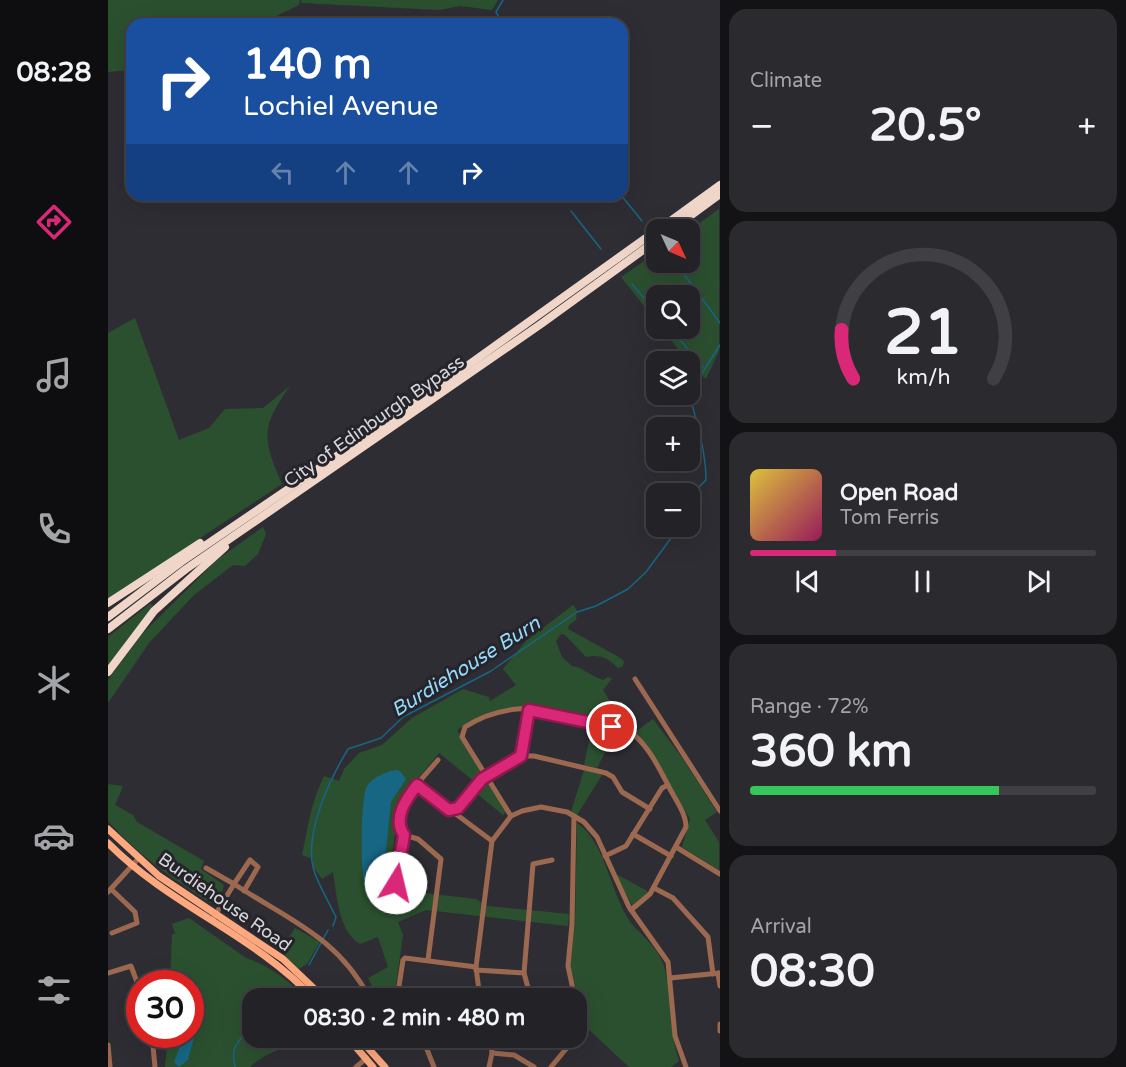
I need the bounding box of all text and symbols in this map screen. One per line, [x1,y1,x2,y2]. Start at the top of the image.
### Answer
text: 140 m [243,39,372,90]
icon: right [144,42,222,120]
text: 08:28 [17,56,91,89]
text: Climate [750,69,822,93]
text: Lochiel Avenue [243,90,438,123]
text: 20.5° [869,99,982,153]
text: − [750,107,774,146]
text: + [1077,107,1096,146]
icon: left [266,156,299,189]
icon: ahead [329,156,362,189]
icon: ahead [392,156,425,189]
icon: right [455,156,488,189]
icon: directions [33,201,75,243]
north arrow [646,219,700,273]
map controls [646,219,700,537]
button: search [646,285,700,339]
text: 21 [884,296,962,371]
street label: City of Edinburgh Bypass [280,350,468,492]
button: layers [646,351,700,405]
icon: music [33,354,75,396]
text: km/h [896,364,950,390]
button: + [646,417,700,471]
text: Open Road [840,480,958,506]
button: − [646,483,700,537]
text: Tom Ferris [840,506,939,530]
icon: phone [33,508,75,550]
icon: previous [791,565,824,598]
icon: pause [906,565,939,598]
icon: next [1022,565,1055,598]
water label: Burdiehouse Burn [387,611,545,722]
icon: climate [33,662,75,704]
text: Range · 72% [750,695,869,719]
pin [586,701,637,752]
icon: arrive [595,710,628,743]
text: 360 km [750,725,912,779]
icon: car [33,815,75,857]
street label: Burdiehouse Road [154,848,296,956]
position arrow [364,851,428,915]
text: Arrival [750,915,812,939]
text: 08:30 [750,945,875,999]
icon: filters [33,969,75,1011]
speed limit sign: 30 [126,970,204,1048]
text: 08:30 · 2 min · 480 m [304,1005,525,1031]

